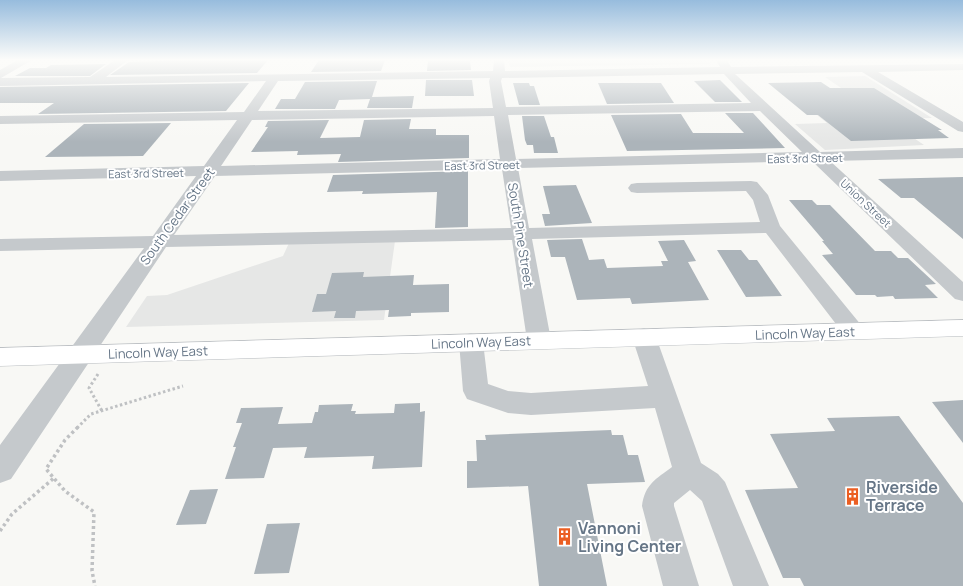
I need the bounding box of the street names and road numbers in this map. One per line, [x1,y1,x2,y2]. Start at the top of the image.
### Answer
street label: East 3rd Street [767,150,843,166]
street label: East 3rd Street [444,157,520,173]
street label: South Cedar Street [136,164,218,268]
street label: East 3rd Street [108,165,184,181]
street label: Union Street [837,176,895,230]
street label: South Pine Street [504,181,538,289]
street label: Lincoln Way East [755,322,855,344]
street label: Lincoln Way East [431,331,531,353]
street label: Lincoln Way East [108,341,208,363]

